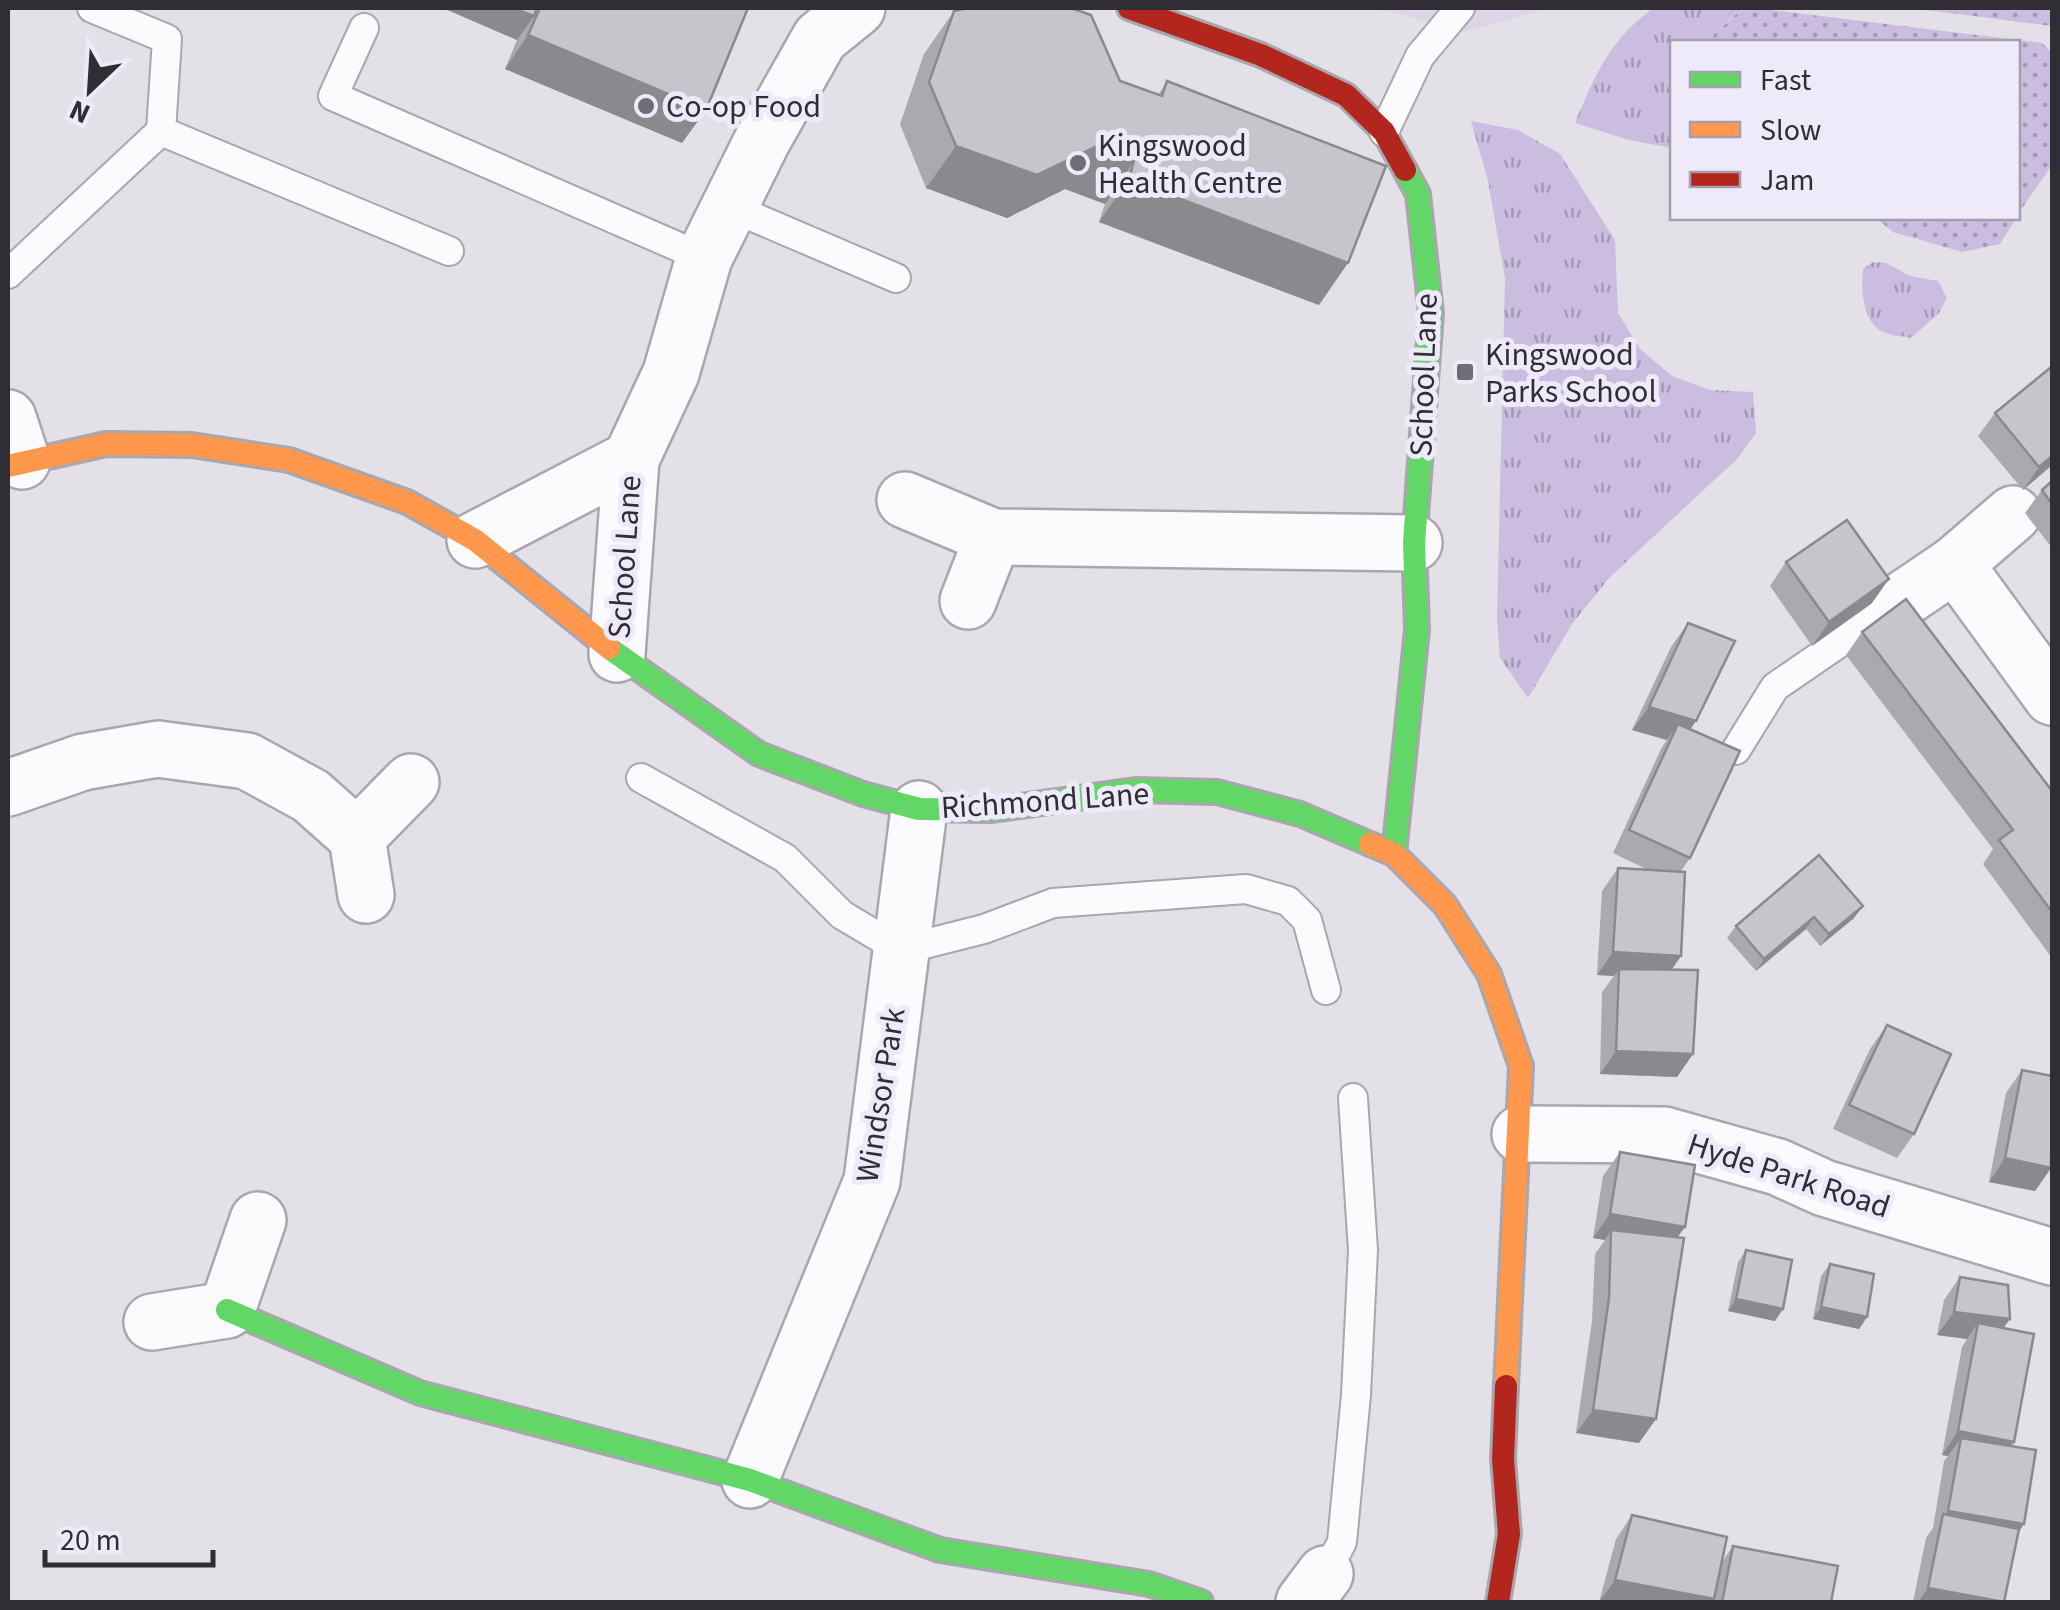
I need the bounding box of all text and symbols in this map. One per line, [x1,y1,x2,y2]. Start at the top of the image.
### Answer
north arrow [40,40,140,140]
legend [1670,40,2020,220]
text: Fast [1760,59,1811,102]
place label: Co-op Food [666,84,821,130]
text: N [63,90,97,134]
marker: Co-op Food [635,95,657,117]
text: Slow [1760,109,1821,152]
place label: Kingswood Health Centre [1098,123,1282,206]
marker: Kingswood Health Centre [1067,152,1089,174]
text: Jam [1760,159,1814,202]
street label: School Lane [1398,293,1450,457]
place label: Kingswood Parks School [1485,332,1657,415]
marker: Kingswood Parks School [1454,361,1476,383]
street label: School Lane [596,474,654,640]
street label: Richmond Lane [939,771,1151,831]
street label: Windsor Park [844,1004,918,1186]
street label: Hyde Park Road [1681,1122,1896,1230]
scale bar [45,1505,212,1567]
text: 20 m [60,1519,121,1562]

